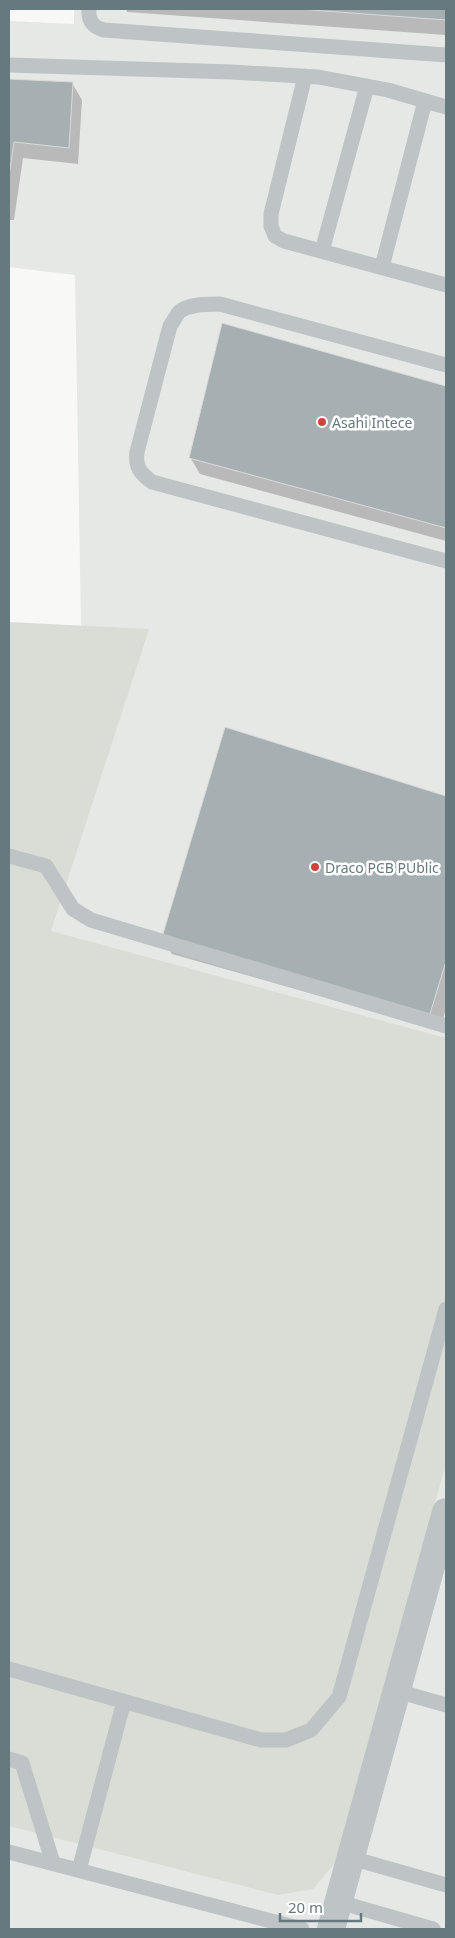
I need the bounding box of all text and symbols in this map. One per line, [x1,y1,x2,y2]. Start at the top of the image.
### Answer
place label: Asahi Intece [332,413,412,432]
marker: Asahi Intece [316,416,328,428]
place label: Draco PCB PUblic [325,858,439,877]
marker: Draco PCB PUblic [309,861,321,873]
scale bar [280,1890,361,1922]
text: 20 m [288,1897,323,1917]

